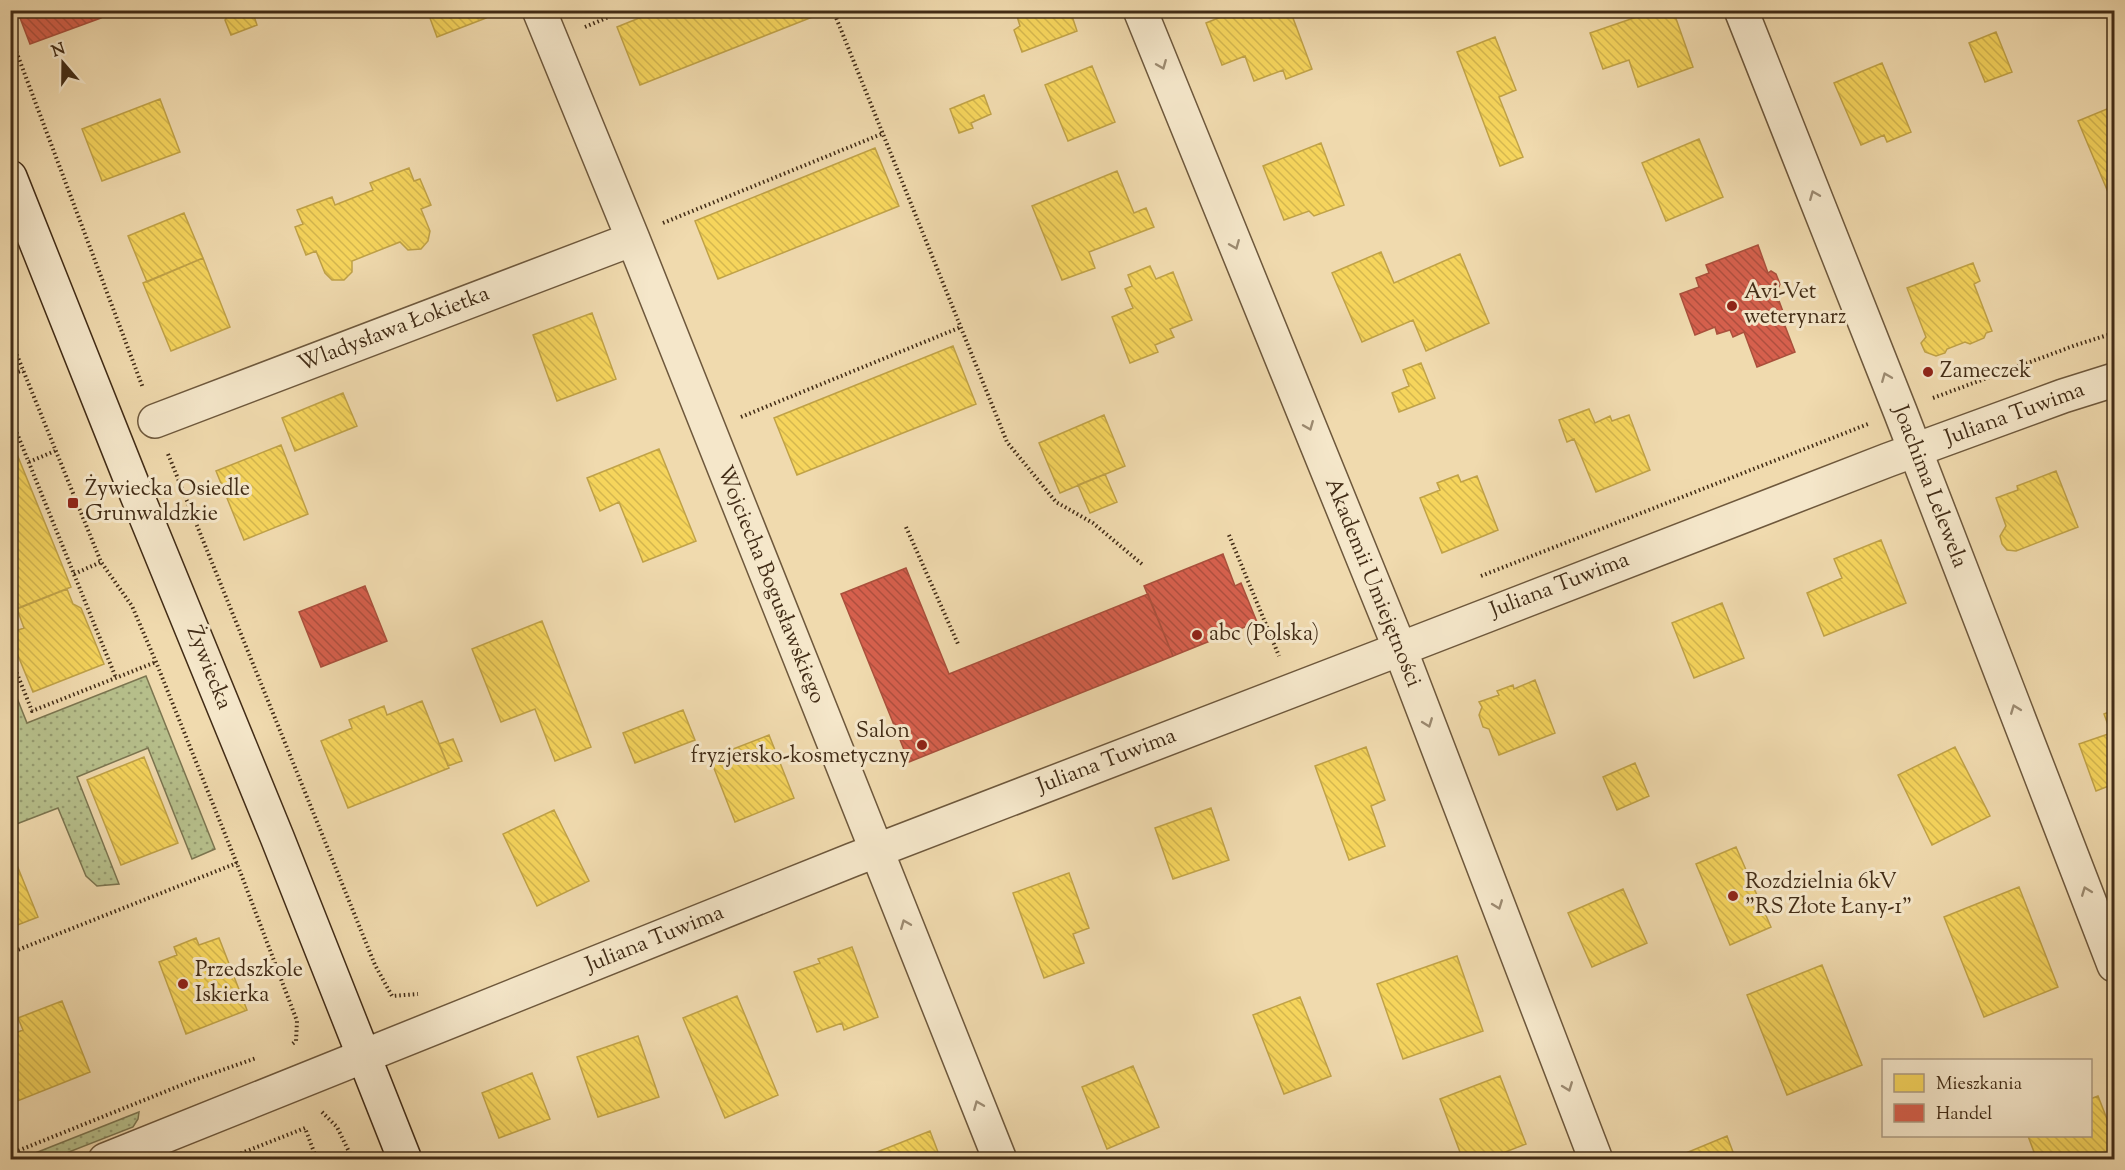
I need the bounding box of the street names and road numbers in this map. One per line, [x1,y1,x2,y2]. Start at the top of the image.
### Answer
street label: Wladysława Łokietka [294,279,494,381]
street label: Juliana Tuwima [1940,375,2089,455]
street label: Joachima Lelewela [1883,400,1975,573]
street label: Wojciecha Bogusławskiego [708,461,832,709]
street label: Akademii Umiejętności [1315,473,1429,693]
street label: Juliana Tuwima [1485,545,1634,628]
street label: Żywiecka [177,621,239,715]
street label: Juliana Tuwima [1032,721,1181,804]
street label: Juliana Tuwima [580,898,729,983]

